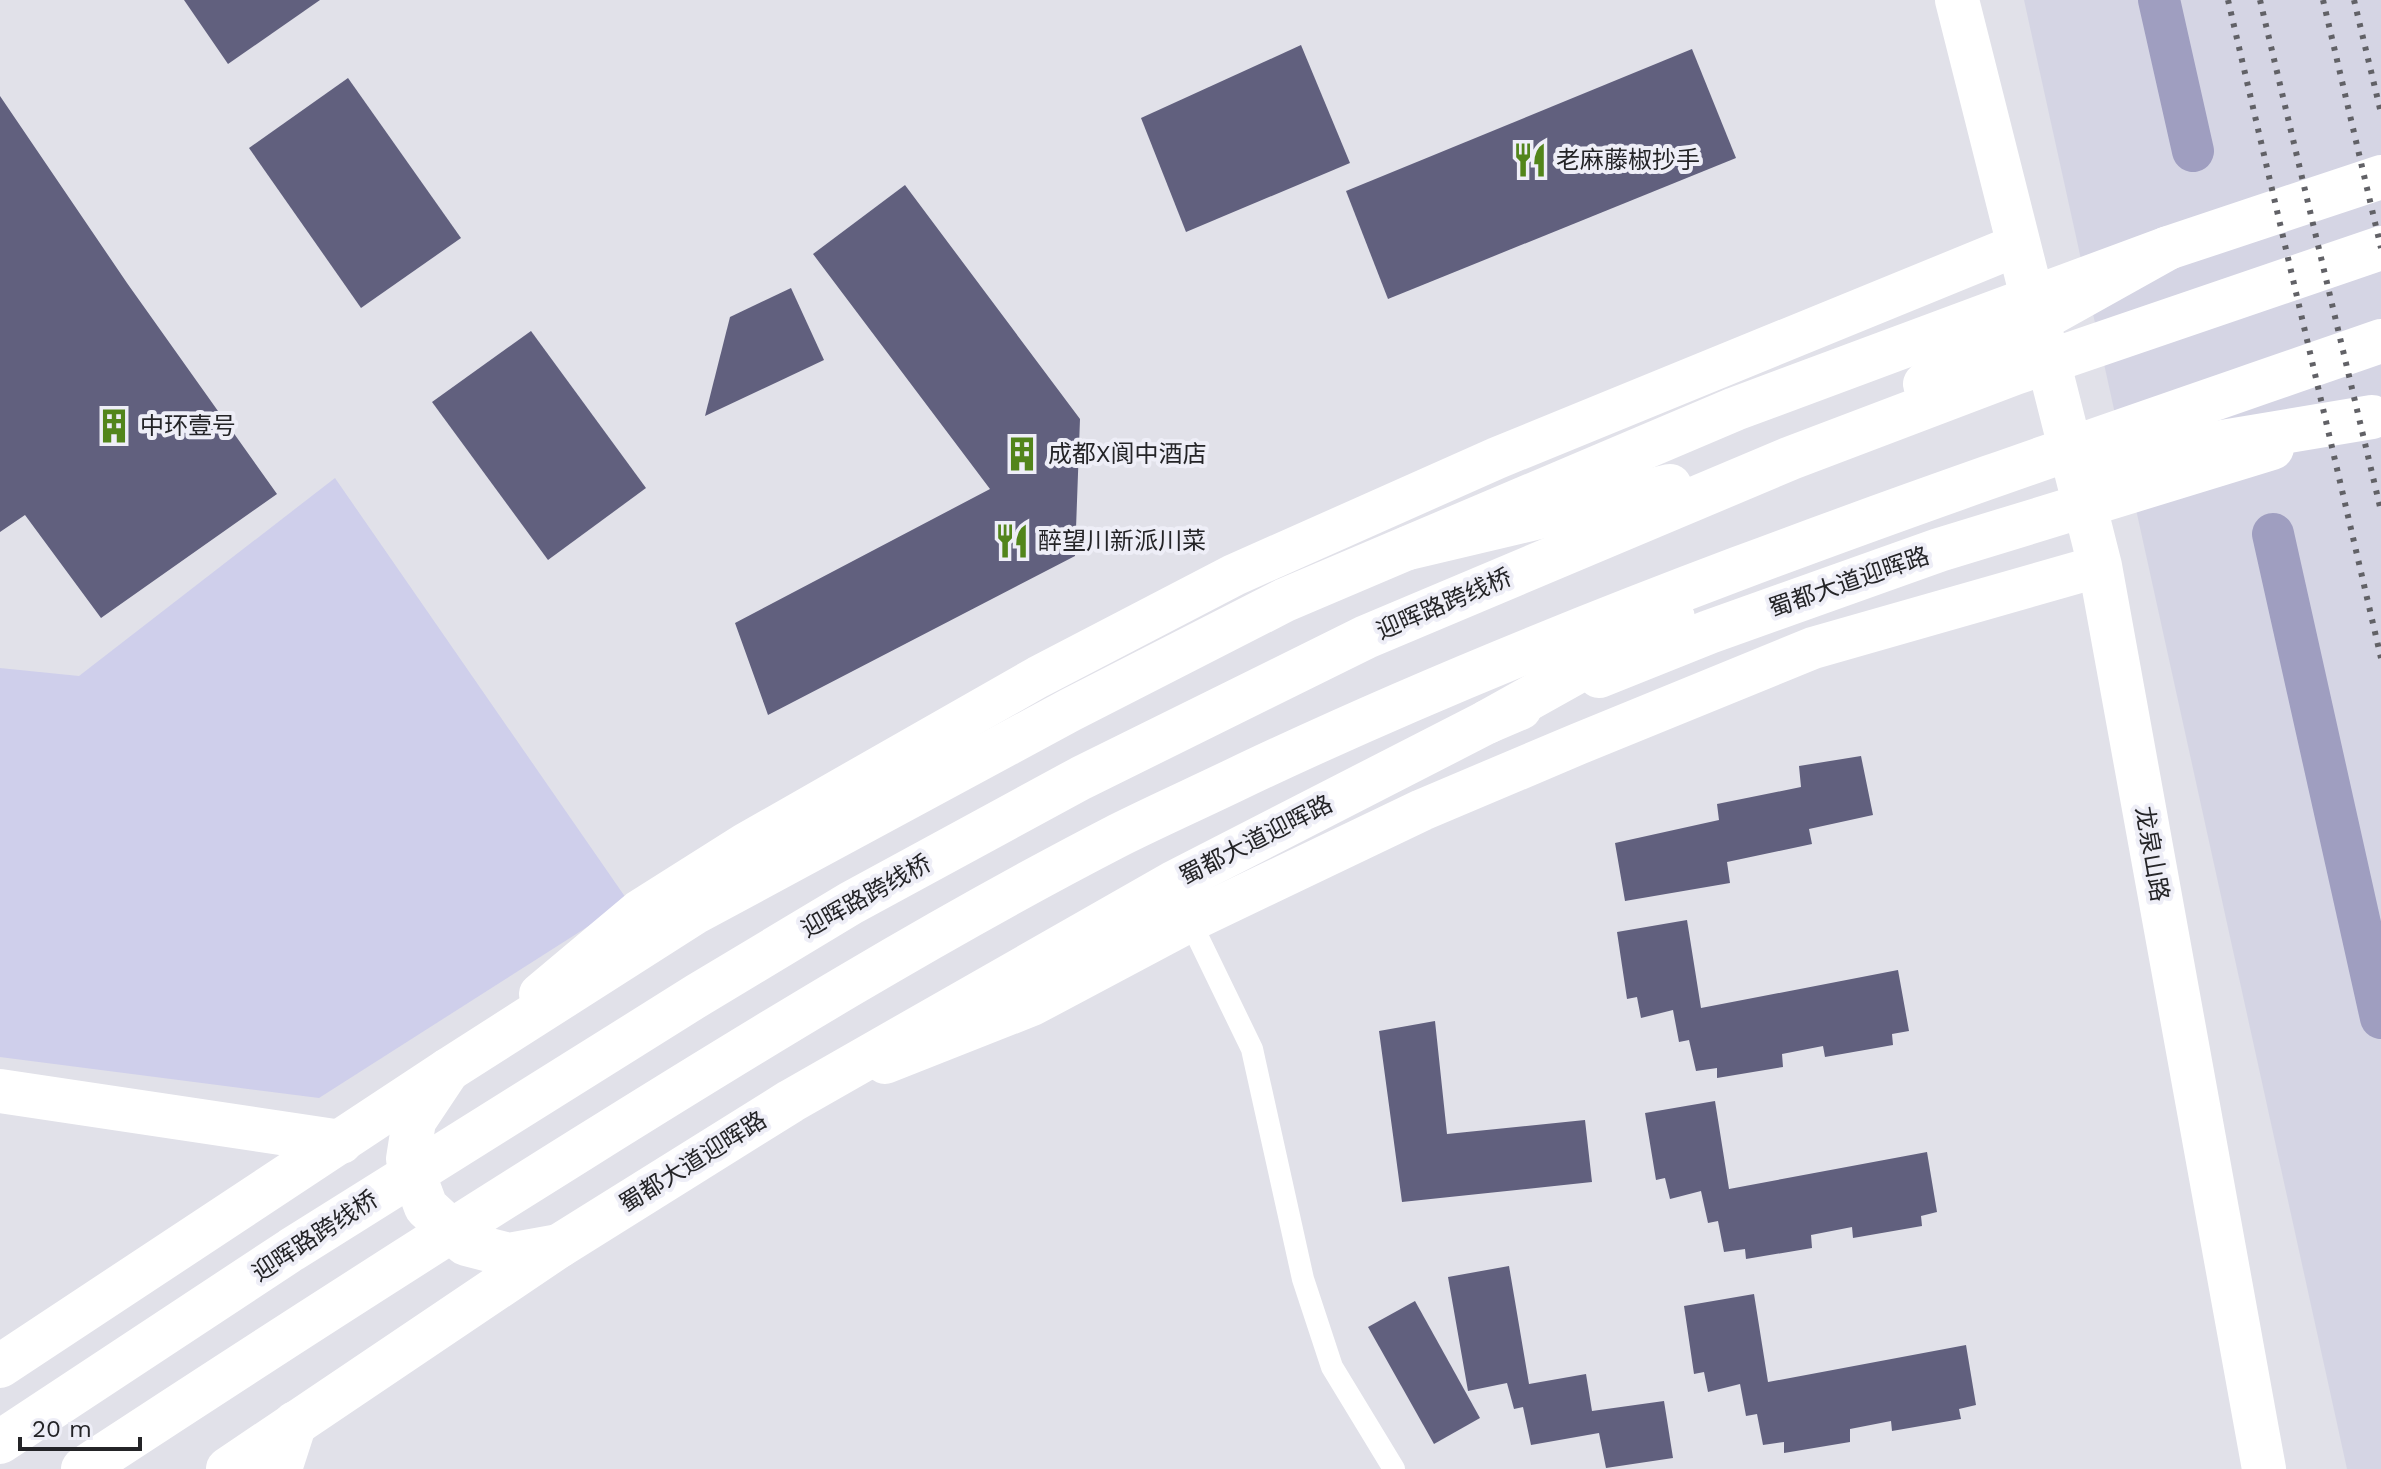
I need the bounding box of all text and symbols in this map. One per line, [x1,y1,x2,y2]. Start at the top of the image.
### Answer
restaurant icon: 老麻藤椒抄手 [1511,141,1549,179]
place label: 老麻藤椒抄手 [1556,146,1700,174]
building icon: 中环壹号 [95,407,133,445]
place label: 中环壹号 [140,412,236,440]
building icon: 成都X阆中酒店 [1003,435,1041,473]
place label: 成都X阆中酒店 [1048,440,1206,468]
restaurant icon: 醉望川新派川菜 [993,522,1031,560]
place label: 醉望川新派川菜 [1038,527,1206,555]
street label: 蜀都大道迎晖路 [1765,541,1933,623]
street label: 迎晖路跨线桥 [1372,563,1516,645]
street label: 蜀都大道迎晖路 [1175,789,1337,891]
street label: 龙泉山路 [2130,804,2174,904]
street label: 迎晖路跨线桥 [796,849,936,943]
street label: 蜀都大道迎晖路 [614,1106,772,1218]
street label: 迎晖路跨线桥 [247,1185,383,1287]
scale bar [20,1401,140,1451]
text: 20 m [32,1415,92,1443]

